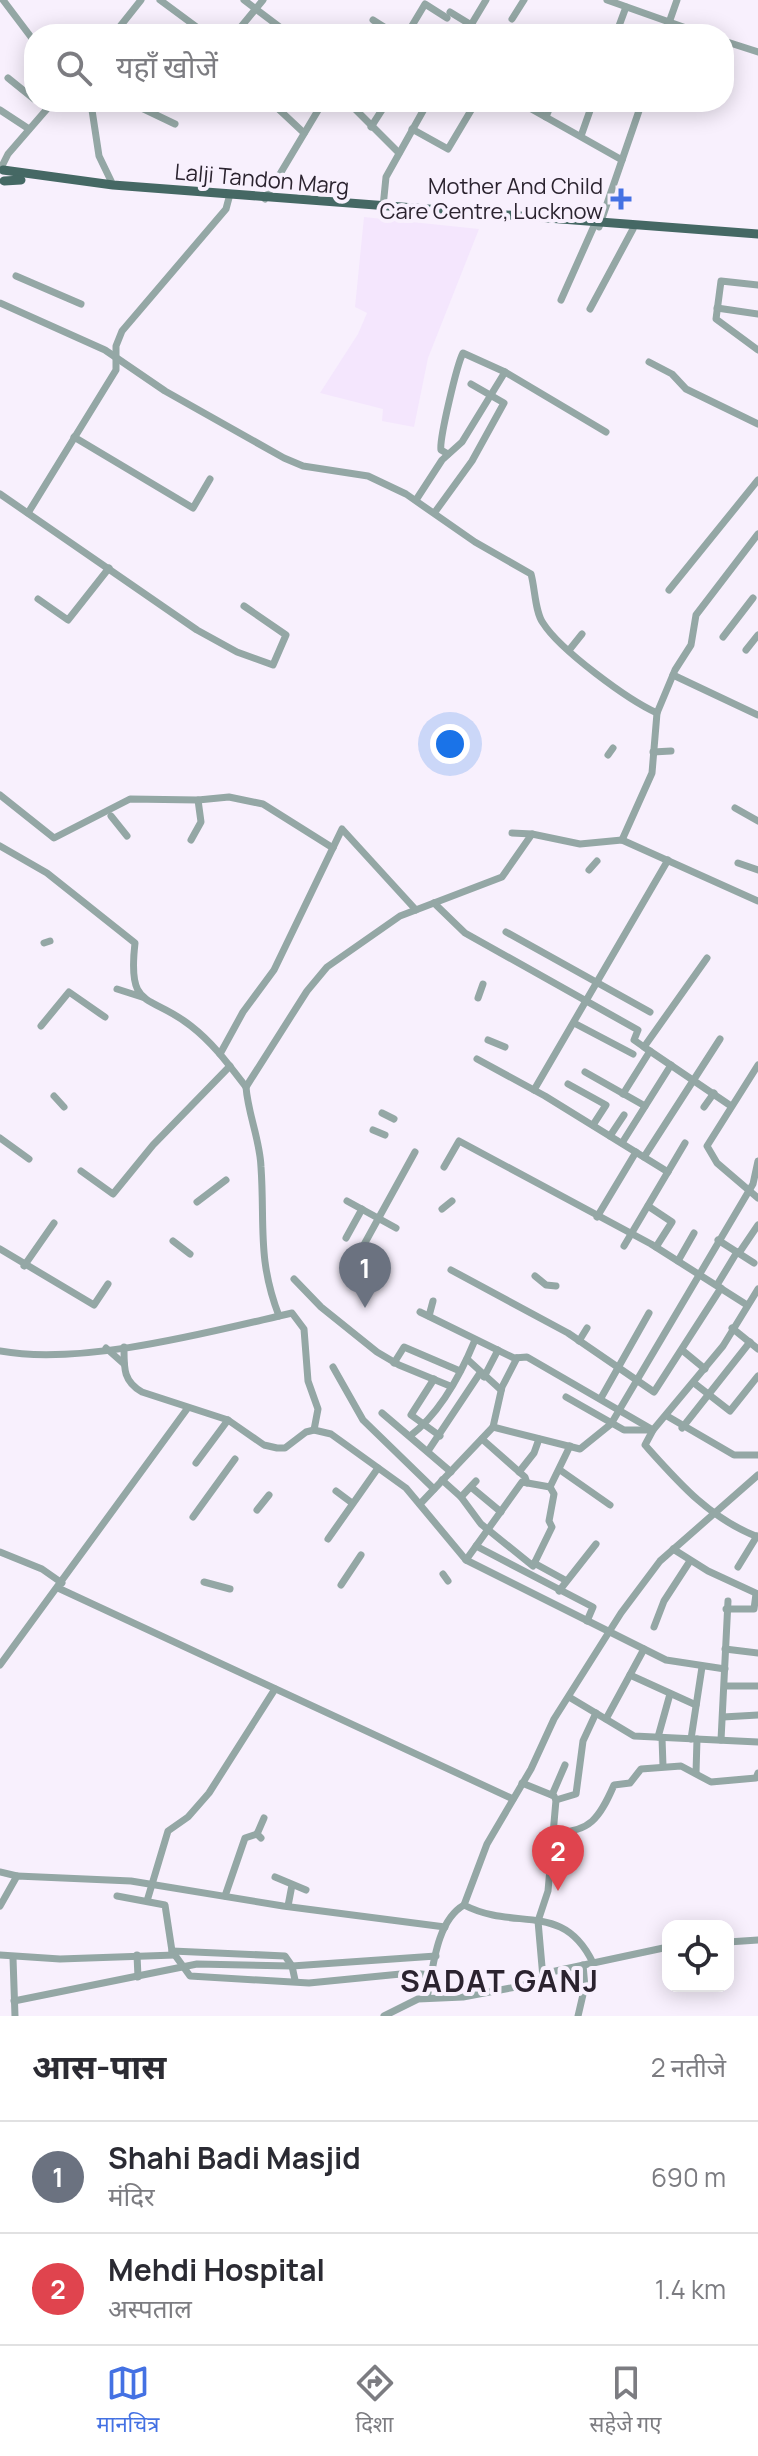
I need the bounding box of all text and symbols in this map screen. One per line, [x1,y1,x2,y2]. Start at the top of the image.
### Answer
search box [24,24,734,112]
icon: search [52,46,96,90]
text: यहाँ खोजें [116,46,218,87]
street label: Lalji Tandon Marg [173,156,351,202]
place label: Mother And Child Care Centre, Lucknow [380,171,603,226]
marker: Mother And Child Care Centre, Lucknow [610,188,632,210]
your location [430,724,470,764]
pin: 1 [339,1242,391,1308]
pin: 2 [532,1825,584,1891]
map controls [662,1920,734,1992]
button: locate [662,1920,734,1992]
district label: SADAT GANJ [400,1960,600,2001]
text: आस-पास [32,2043,166,2089]
text: 2 नतीजे [651,2049,726,2085]
text: Shahi Badi Masjid [108,2137,361,2178]
text: 1 [52,2159,64,2195]
text: 690 m [651,2159,726,2195]
text: मंदिर [108,2178,155,2214]
text: Mehdi Hospital [108,2249,325,2290]
text: 2 [50,2271,66,2307]
text: 1.4 km [655,2271,726,2307]
text: अस्पताल [108,2290,192,2326]
tab: मानचित्र [97,2361,159,2441]
tab: दिशा [353,2361,397,2441]
tab: सहेजे गए [590,2361,661,2441]

